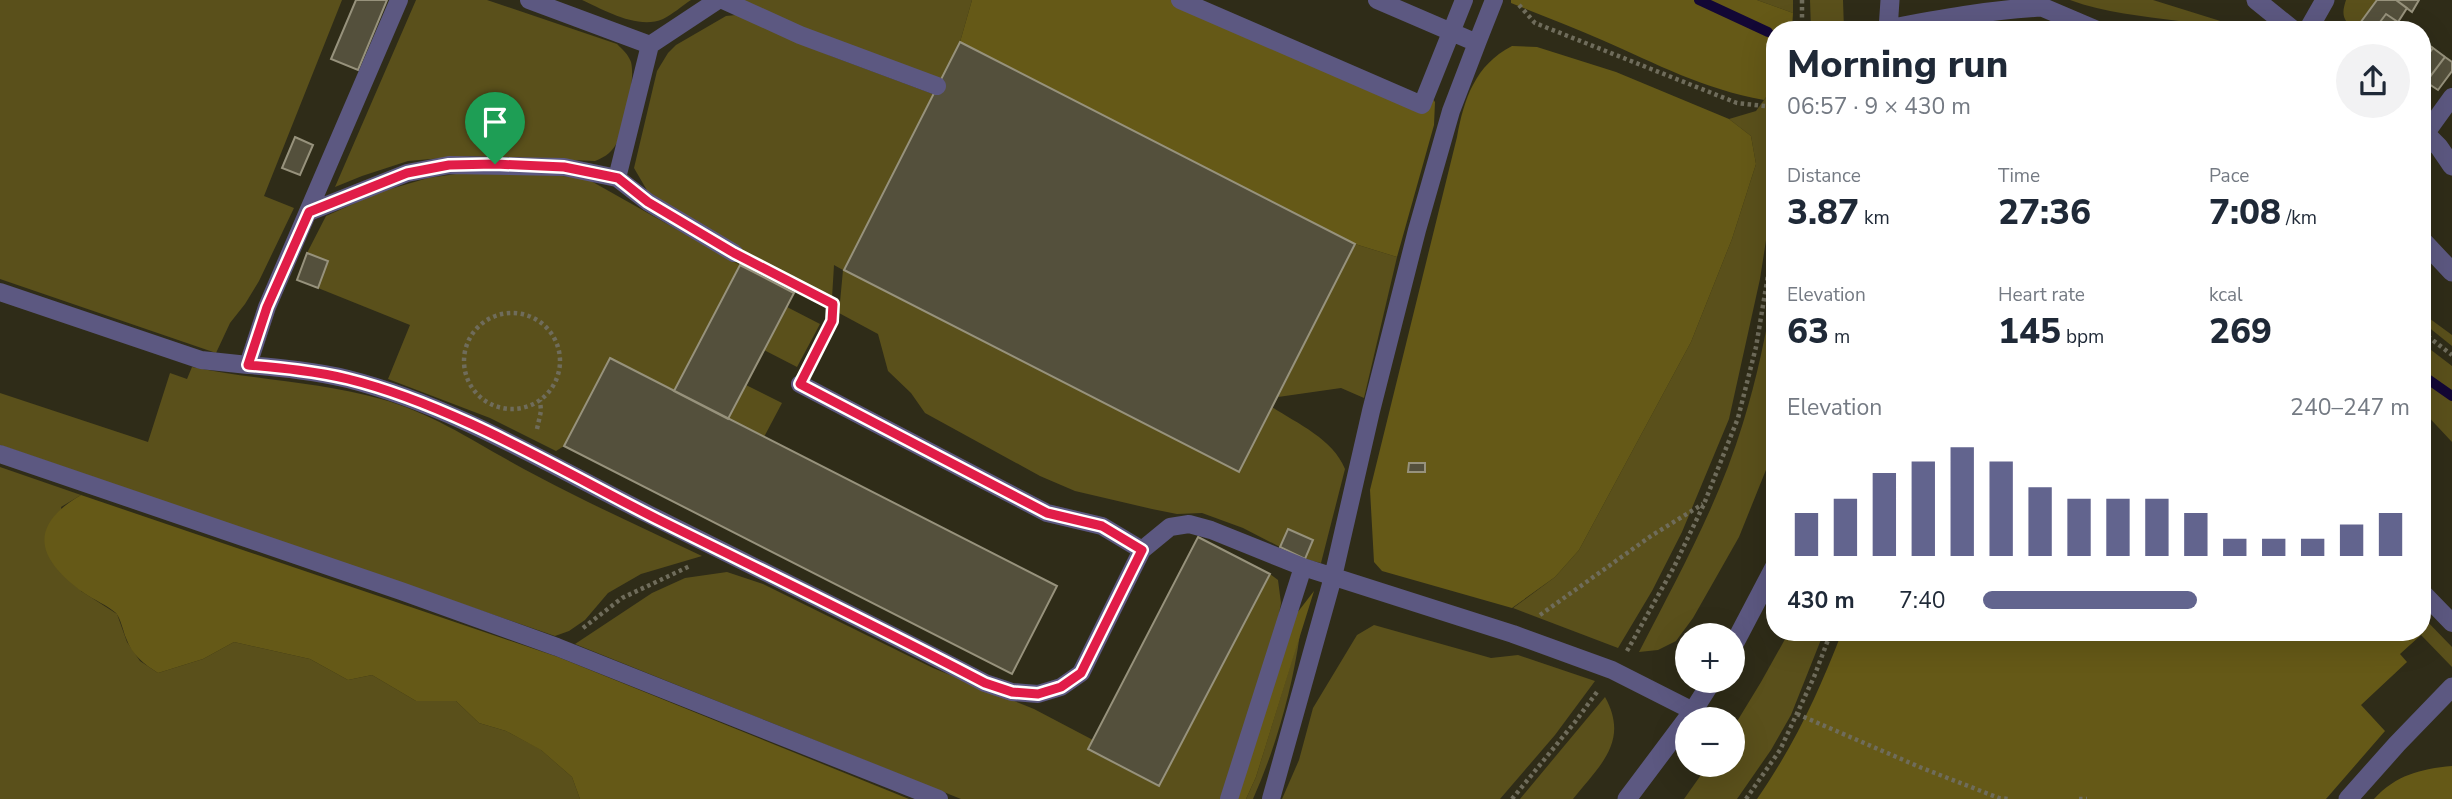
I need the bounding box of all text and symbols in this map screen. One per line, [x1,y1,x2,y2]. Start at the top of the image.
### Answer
text: Morning run [1787,39,2008,90]
button: share [2336,44,2410,118]
text: 06:57 · 9 × 430 m [1787,91,1971,122]
pin [465,92,525,164]
icon: arrive [476,103,514,141]
text: Distance [1787,163,1861,189]
text: Time [1998,163,2040,189]
text: Pace [2209,163,2249,189]
text: 3.87 [1787,189,1859,236]
text: 27:36 [1998,189,2091,236]
text: 7:08 [2209,189,2281,236]
text: km [1859,205,1890,231]
text: /km [2281,205,2317,231]
text: Elevation [1787,282,1866,308]
text: Heart rate [1998,282,2085,308]
text: kcal [2209,282,2243,308]
text: 63 [1787,308,1829,355]
text: 145 [1998,308,2061,355]
text: 269 [2209,308,2272,355]
text: m [1829,324,1850,350]
text: bpm [2061,324,2104,350]
text: Elevation [1787,392,1882,423]
text: 240–247 m [2290,392,2410,423]
text: 430 m [1787,585,1855,616]
text: 7:40 [1899,585,1946,616]
map controls [1675,623,1745,777]
button: + [1675,623,1745,693]
button: − [1675,707,1745,777]

